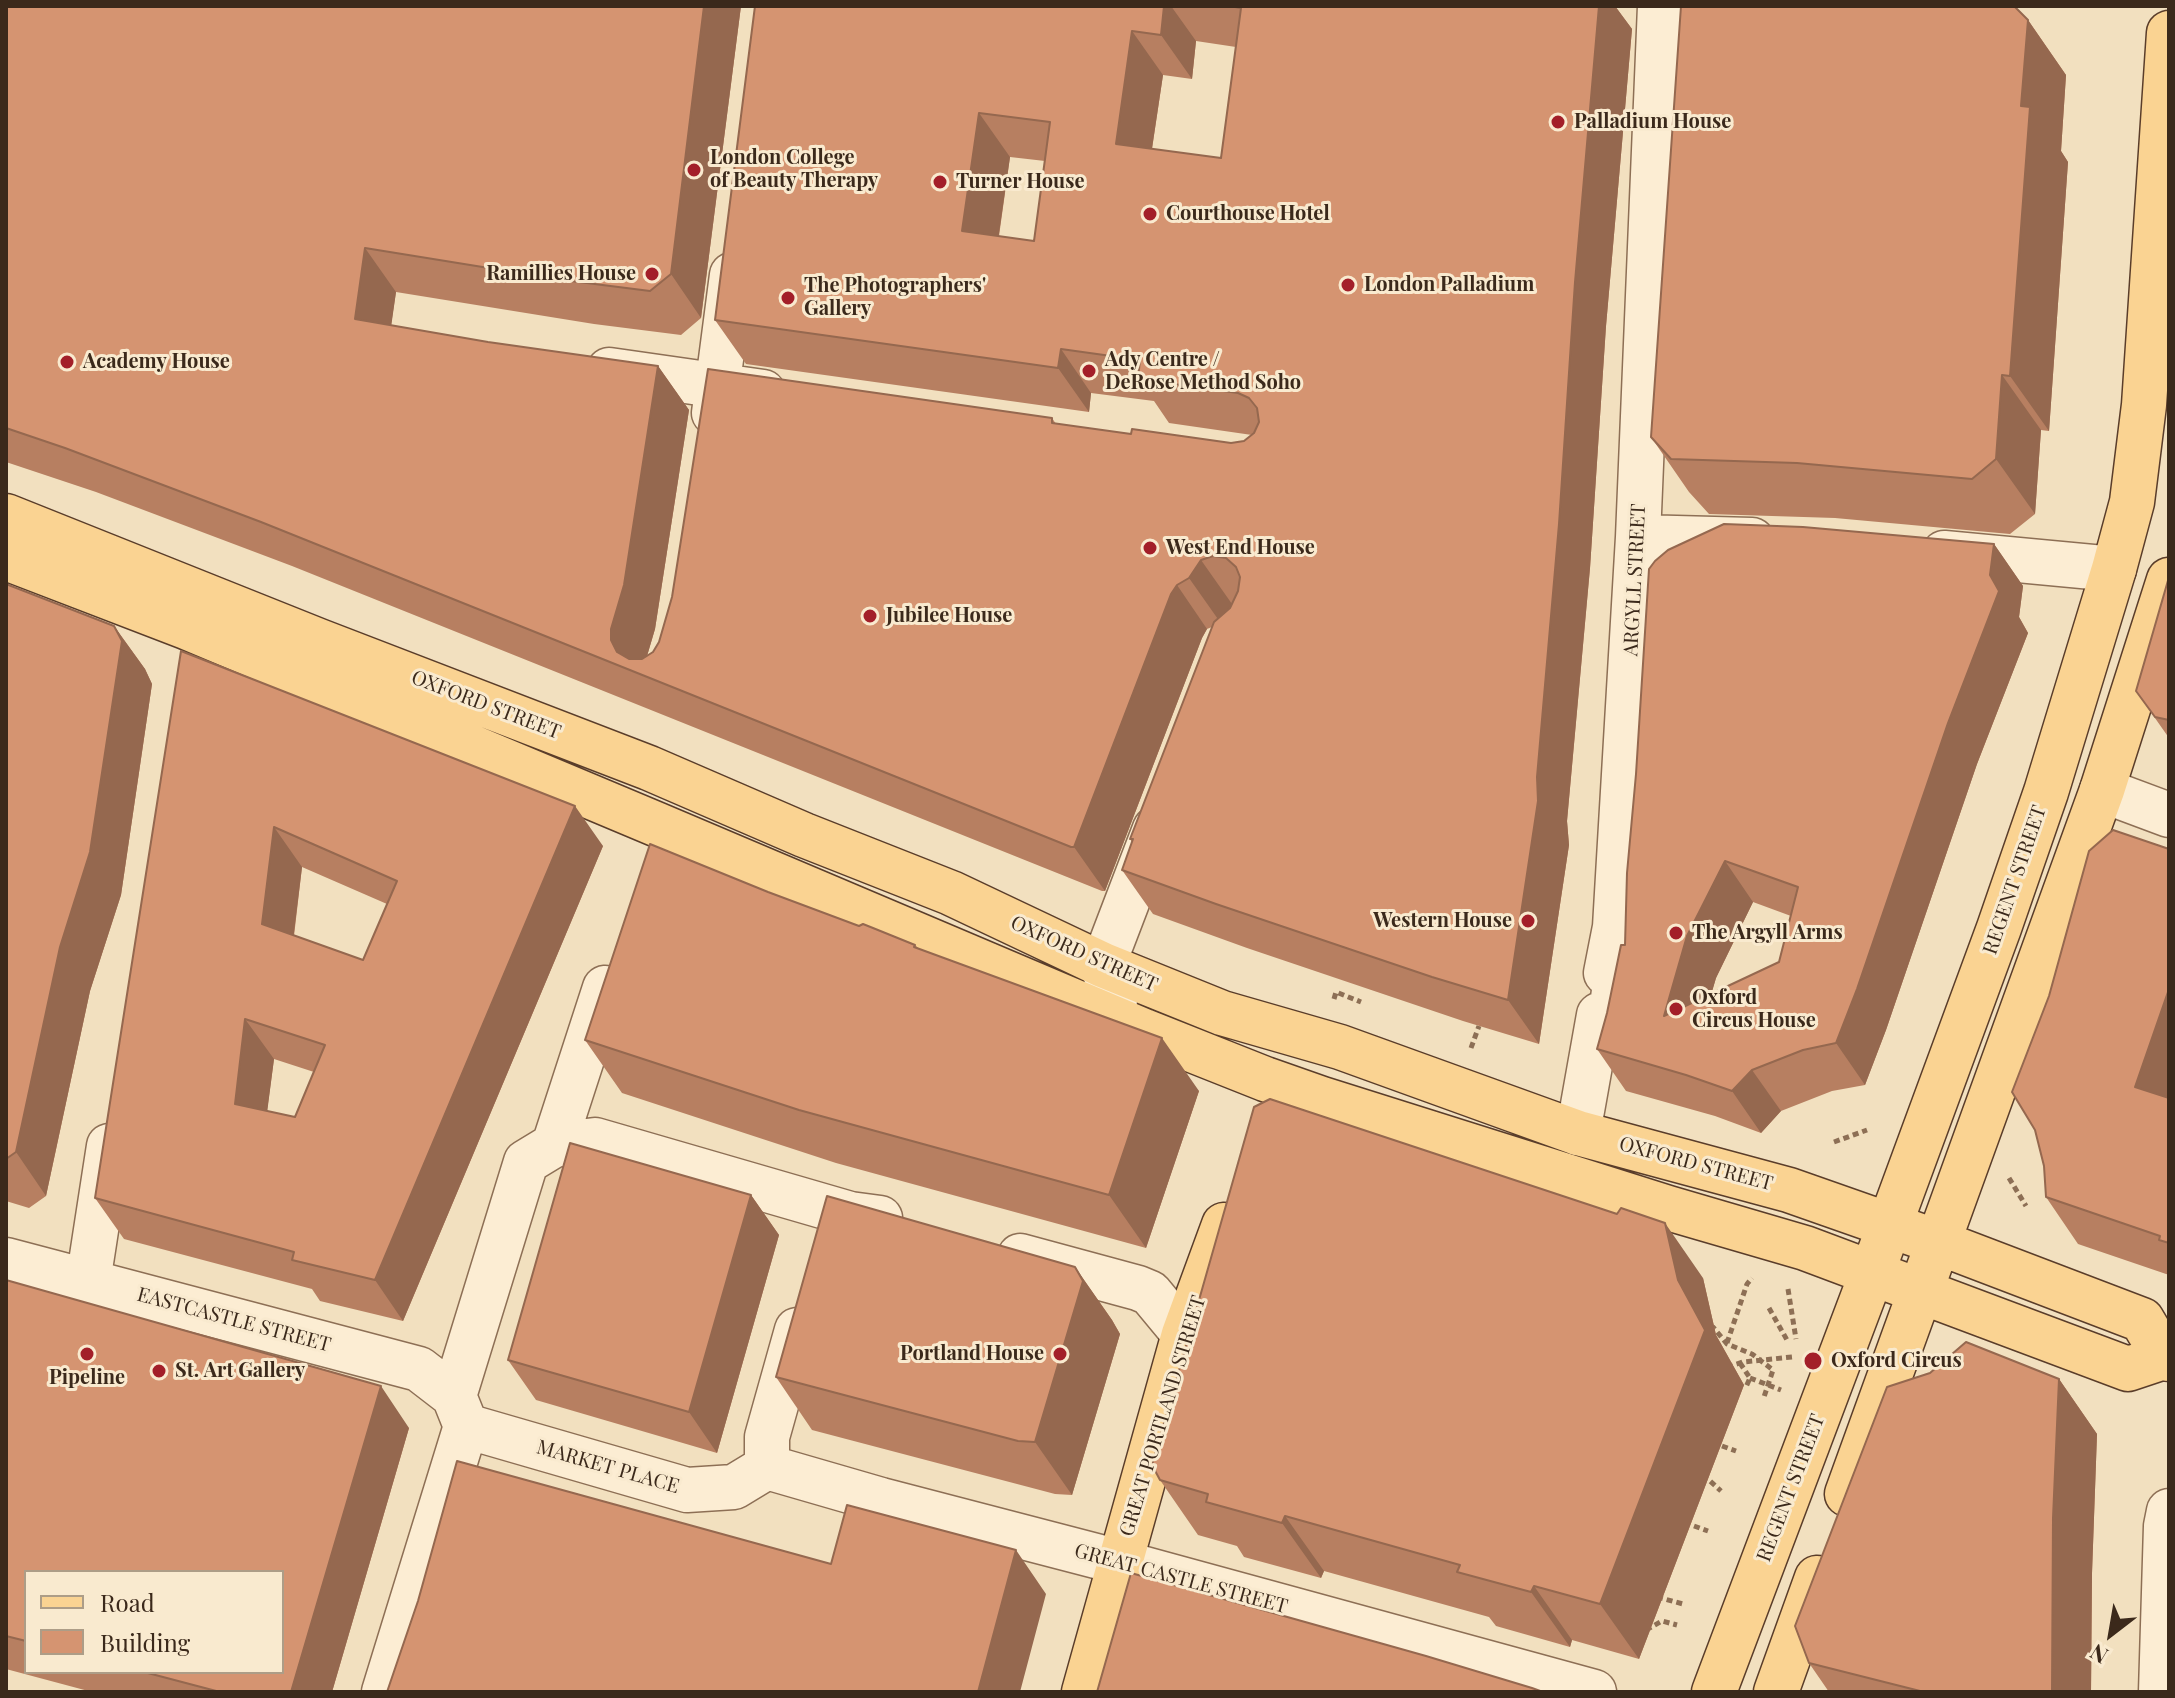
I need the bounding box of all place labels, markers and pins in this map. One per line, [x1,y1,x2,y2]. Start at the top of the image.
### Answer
place label: Palladium House [1574,110,1731,134]
marker: Palladium House [1549,113,1567,131]
place label: London College of Beauty Therapy [710,146,878,193]
marker: London College of Beauty Therapy [685,161,703,179]
place label: Turner House [956,170,1084,194]
marker: Turner House [931,173,949,191]
place label: Courthouse Hotel [1166,202,1330,226]
marker: Courthouse Hotel [1141,205,1159,223]
place label: Ramillies House [486,262,636,286]
marker: Ramillies House [643,265,661,283]
place label: London Palladium [1364,273,1534,297]
place label: The Photographers' Gallery [804,274,986,321]
marker: London Palladium [1339,276,1357,294]
marker: The Photographers' Gallery [779,289,797,307]
place label: Ady Centre / DeRose Method Soho [1105,348,1301,395]
place label: Academy House [83,350,230,374]
marker: Academy House [58,353,76,371]
marker: Ady Centre / DeRose Method Soho [1080,362,1098,380]
place label: West End House [1166,536,1315,560]
marker: West End House [1141,539,1159,557]
place label: Jubilee House [886,604,1012,628]
marker: Jubilee House [861,607,879,625]
place label: Western House [1373,909,1512,933]
marker: Western House [1519,912,1537,930]
place label: The Argyll Arms [1692,921,1843,945]
marker: The Argyll Arms [1667,924,1685,942]
place label: Oxford Circus House [1692,986,1816,1033]
marker: Oxford Circus House [1667,1000,1685,1018]
place label: Portland House [900,1342,1044,1366]
marker: Pipeline [78,1345,96,1363]
marker: Portland House [1051,1345,1069,1363]
place label: Oxford Circus [1831,1349,1962,1373]
marker: Oxford Circus [1802,1350,1824,1372]
place label: St. Art Gallery [175,1359,305,1383]
marker: St. Art Gallery [150,1362,168,1380]
place label: Pipeline [49,1366,125,1390]

